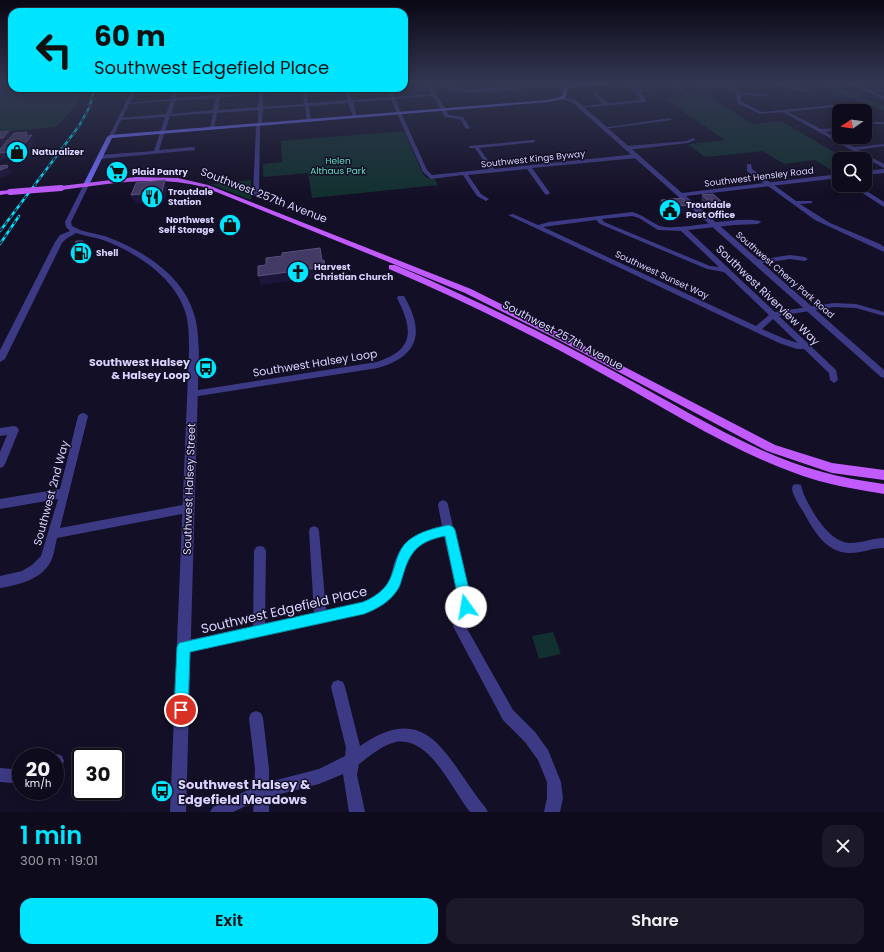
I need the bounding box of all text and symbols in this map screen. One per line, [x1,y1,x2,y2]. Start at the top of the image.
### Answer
text: 60 m [94,17,166,56]
icon: left [28,24,80,76]
text: Southwest Edgefield Place [94,55,329,80]
north arrow [832,104,872,144]
map controls [832,104,872,192]
shop icon: Naturalizer [4,139,30,165]
place label: Naturalizer [32,146,84,158]
street label: Southwest Kings Byway [480,148,586,170]
button: search [832,152,872,192]
park label: Helen Althaus Park [310,155,366,177]
supermarket icon: Plaid Pantry [104,159,130,185]
street label: Southwest 257th Avenue [198,163,330,227]
street label: Southwest Hensley Road [704,164,814,190]
place label: Plaid Pantry [132,166,188,178]
restaurant icon: Troutdale Station [139,184,165,210]
place label: Troutdale Station [168,186,214,208]
public building icon: Troutdale Post Office [657,197,683,223]
place label: Troutdale Post Office [686,199,736,221]
shop icon: Northwest Self Storage [217,212,243,238]
place label: Northwest Self Storage [159,214,214,236]
street label: Southwest Cherry Park Road [733,229,837,321]
fuel station icon: Shell [68,240,94,266]
street label: Southwest Riverview Way [713,241,824,349]
place label: Shell [96,247,119,259]
street label: Southwest Sunset Way [613,248,711,302]
church icon: Harvest Christian Church [285,259,311,285]
place label: Harvest Christian Church [314,261,393,283]
street label: Southwest 257th Avenue [500,296,626,374]
street label: Southwest Halsey Loop [252,345,378,381]
place label: Southwest Halsey & Halsey Loop [89,354,191,383]
bus stop icon: Southwest Halsey & Halsey Loop [193,355,219,381]
street label: Southwest Halsey Street [179,423,199,555]
street label: Southwest 2nd Way [29,438,73,547]
street label: Southwest Edgefield Place [199,582,369,638]
position arrow [445,586,487,628]
pin [164,693,198,727]
icon: arrive [170,699,192,721]
speed limit sign: 30 [72,748,124,800]
text: 20 [26,755,50,783]
place label: Southwest Halsey & Edgefield Meadows [178,775,311,809]
text: km/h [25,776,51,791]
bus stop icon: Southwest Halsey & Edgefield Meadows [149,778,175,804]
text: 1 min [20,819,82,852]
button: close [822,825,864,867]
text: 300 m · 19:01 [20,851,98,870]
button: Exit [20,898,438,944]
button: Share [446,898,864,944]

